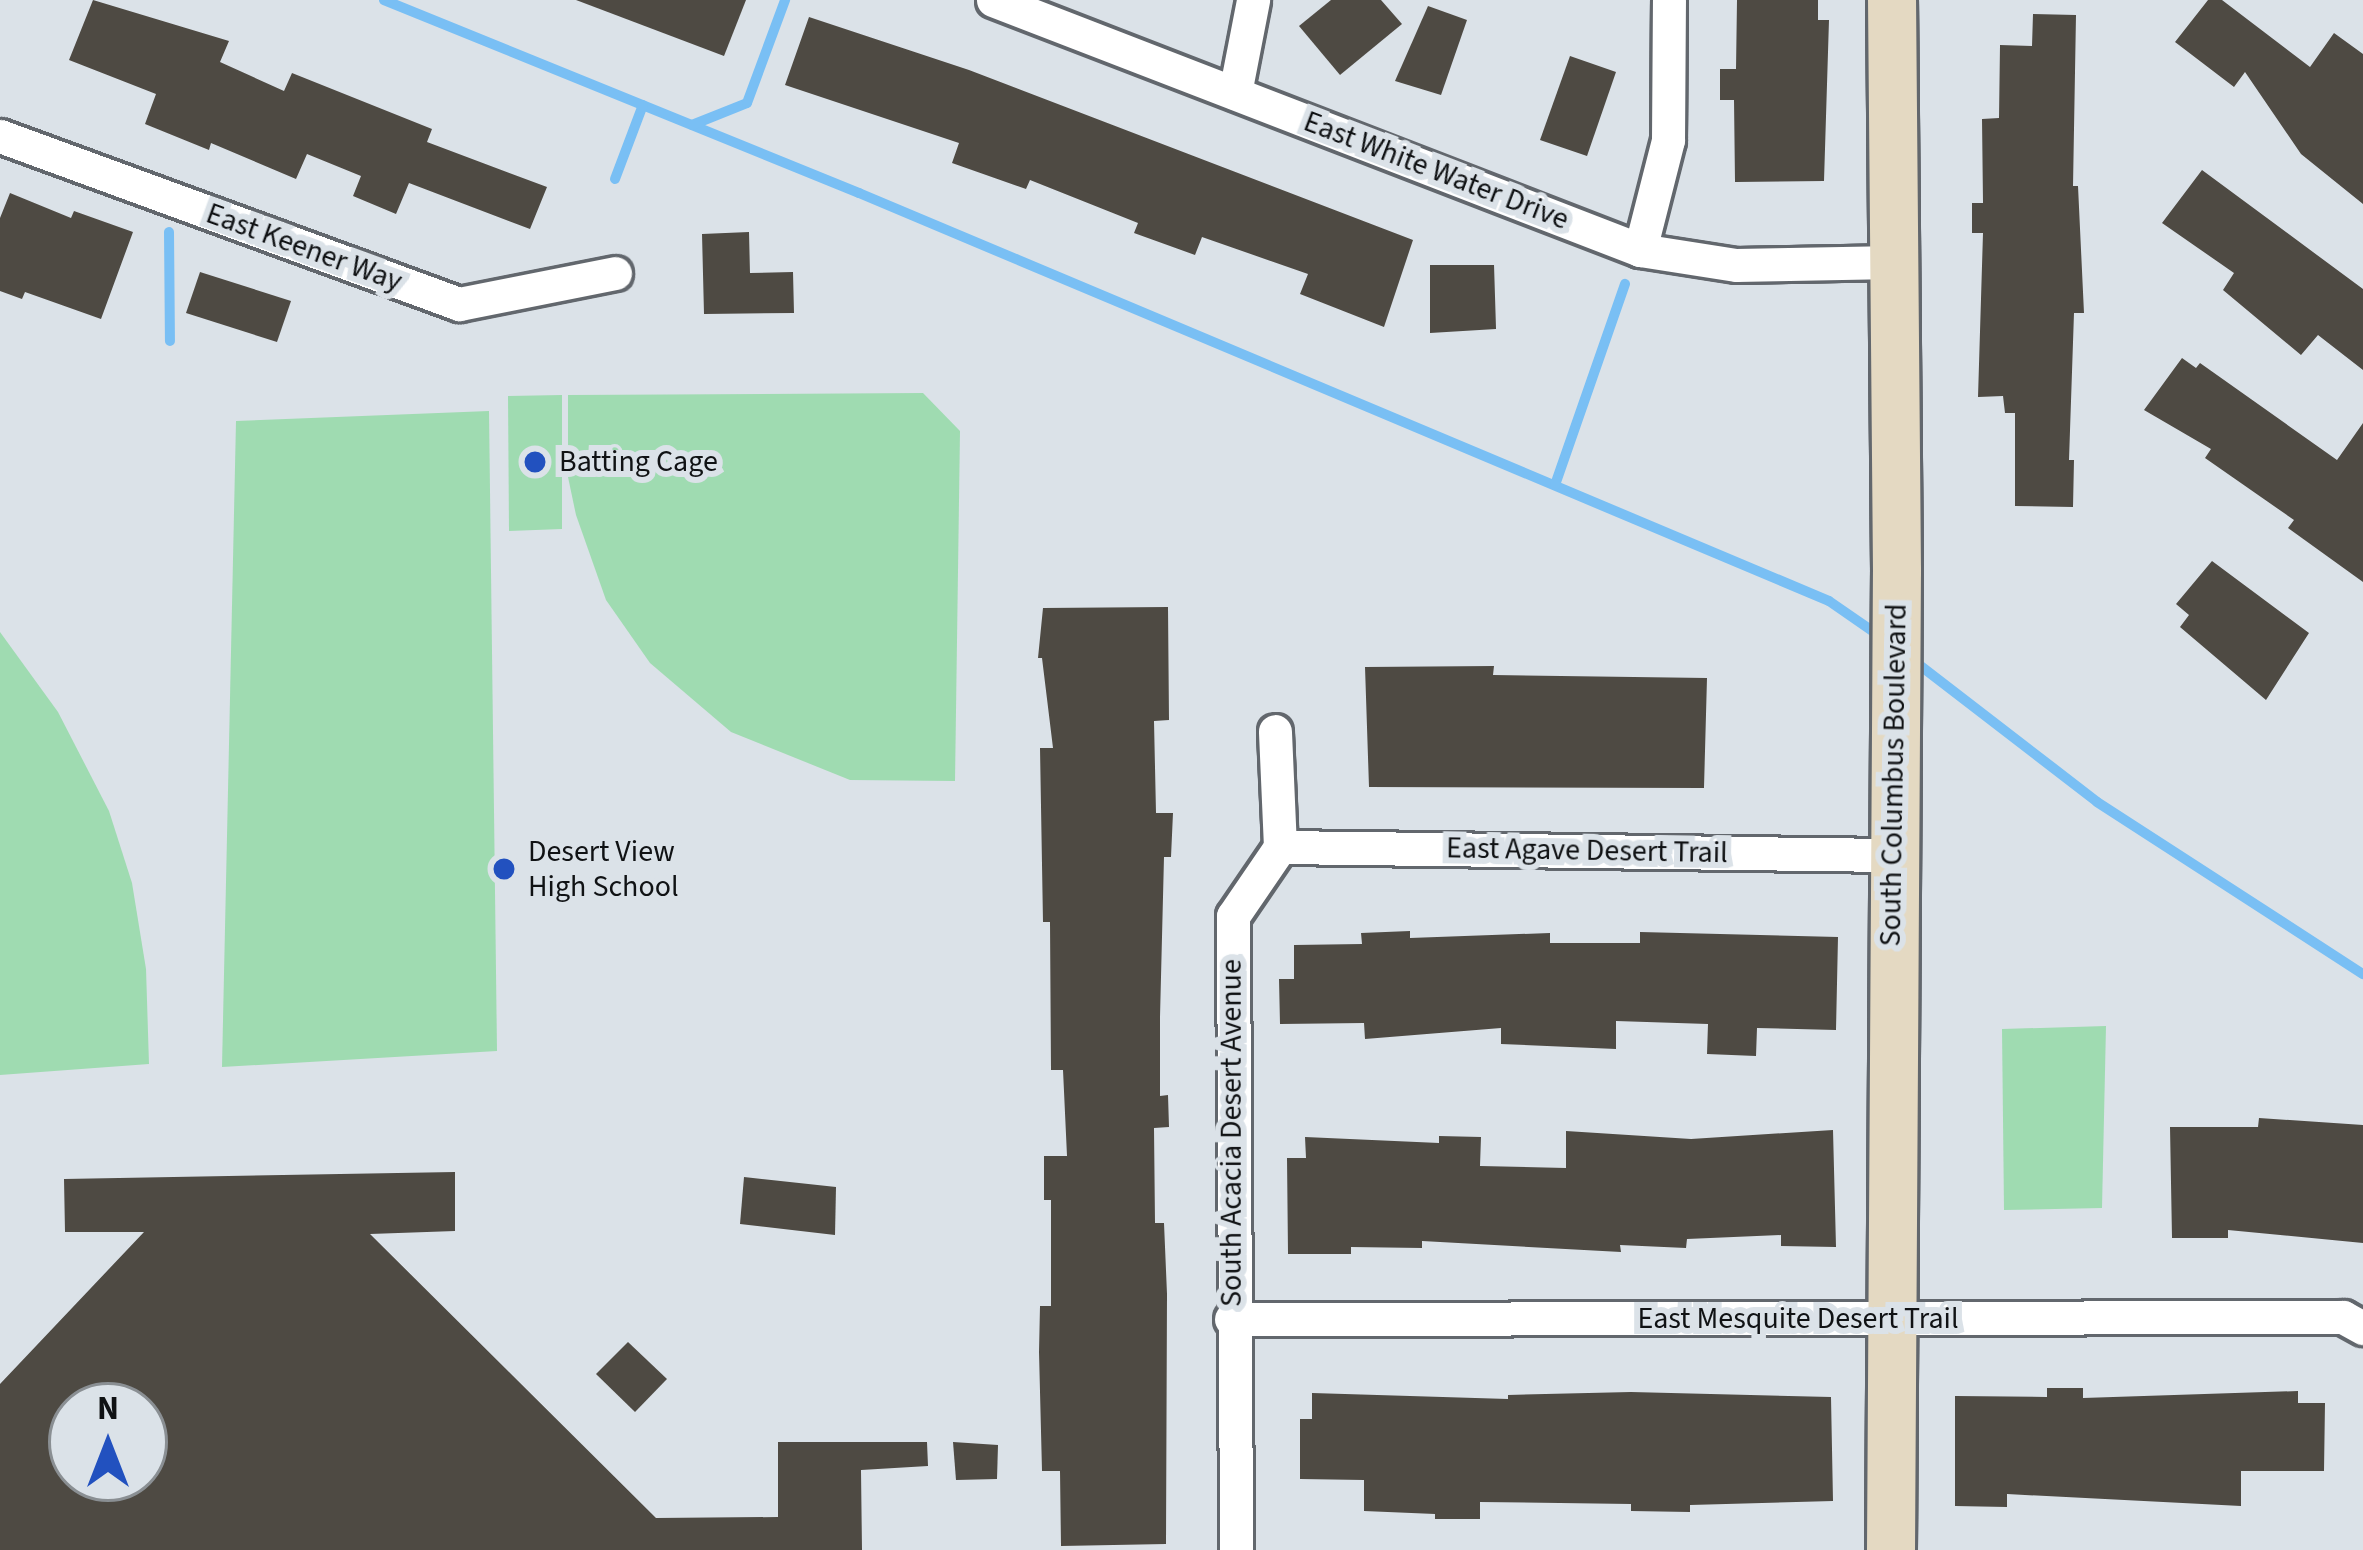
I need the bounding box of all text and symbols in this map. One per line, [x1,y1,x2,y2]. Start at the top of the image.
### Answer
street label: East White Water Drive [1298,104,1574,238]
street label: East Keener Way [201,196,407,300]
place label: Batting Cage [559,444,718,480]
marker: Batting Cage [522,449,548,475]
street label: South Columbus Boulevard [1873,603,1915,947]
street label: East Agave Desert Trail [1446,831,1728,871]
place label: Desert View High School [528,834,679,904]
marker: Desert View High School [491,856,517,882]
street label: South Acacia Desert Avenue [1214,959,1250,1307]
street label: East Mesquite Desert Trail [1637,1301,1959,1337]
north arrow [48,1382,168,1502]
text: N [97,1385,119,1432]

